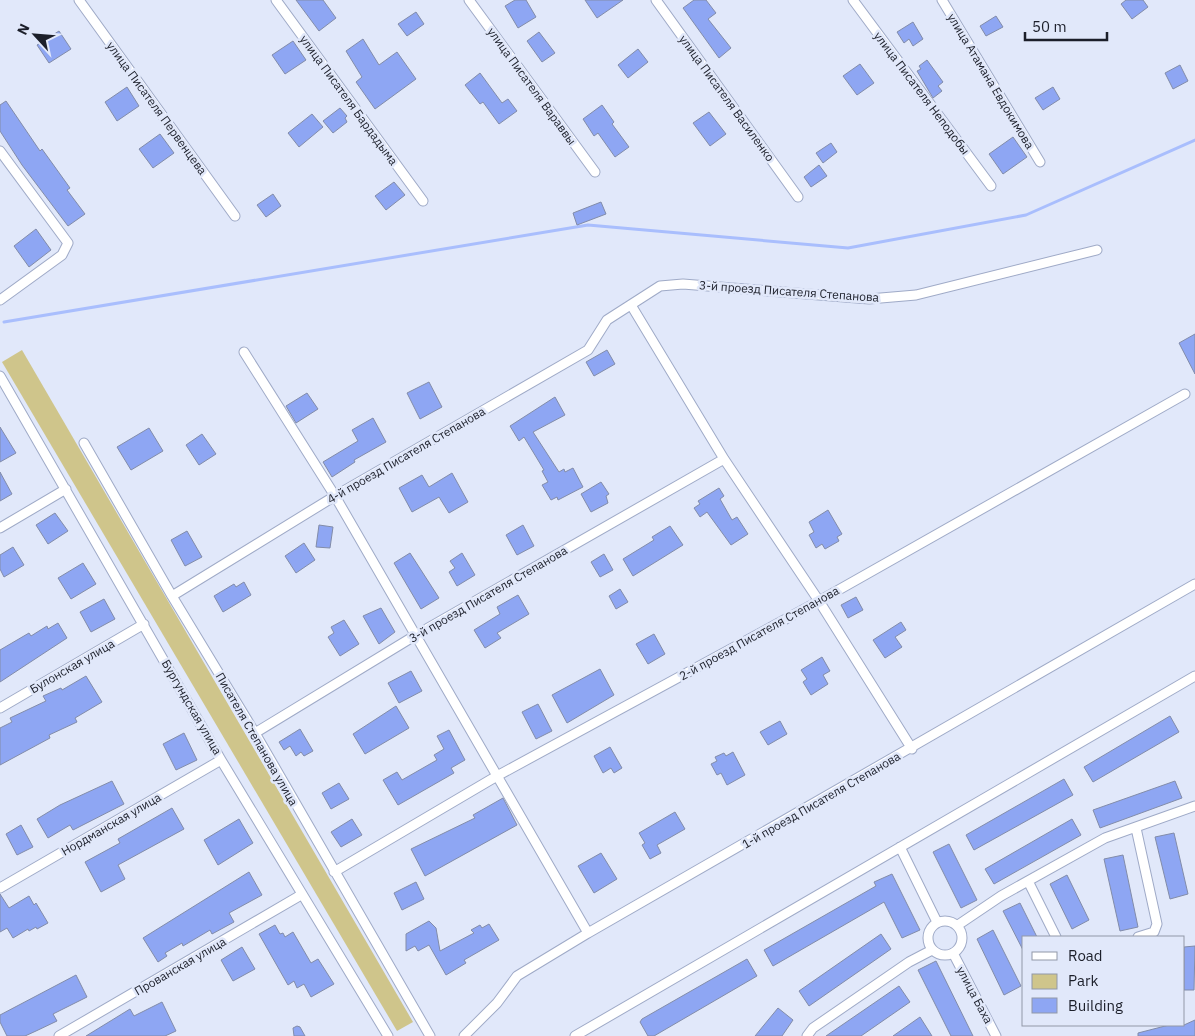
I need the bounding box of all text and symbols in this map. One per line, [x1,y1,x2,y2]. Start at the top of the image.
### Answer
north arrow [10,10,60,60]
street label: улица Атамана Евдокимова [944,10,1038,152]
scale bar [1025,10,1108,42]
text: 50 m [1032,17,1067,36]
text: N [13,21,34,38]
street label: улица Писателя Вараввы [484,24,580,148]
street label: улица Писателя Неподобы [871,29,973,157]
street label: улица Писателя Бардадыма [297,32,402,168]
street label: улица Писателя Василенко [676,32,778,164]
street label: улица Писателя Первенцева [104,39,211,178]
street label: 3-й проезд Писателя Степанова [698,277,880,305]
street label: 4-й проезд Писателя Степанова [324,403,488,507]
street label: 3-й проезд Писателя Степанова [406,542,570,646]
street label: 2-й проезд Писателя Степанова [676,582,842,683]
street label: Булонская улица [27,635,118,696]
street label: Бургундская улица [159,657,226,758]
street label: Писателя Степанова улица [213,670,302,809]
street label: 1-й проезд Писателя Степанова [739,748,903,852]
street label: Нордманская улица [59,789,164,859]
street label: Прованская улица [131,933,229,998]
legend [1022,936,1185,1026]
text: Road [1068,946,1103,965]
street label: улица Баха [954,964,997,1027]
text: Park [1068,971,1098,990]
text: Building [1068,996,1123,1015]

